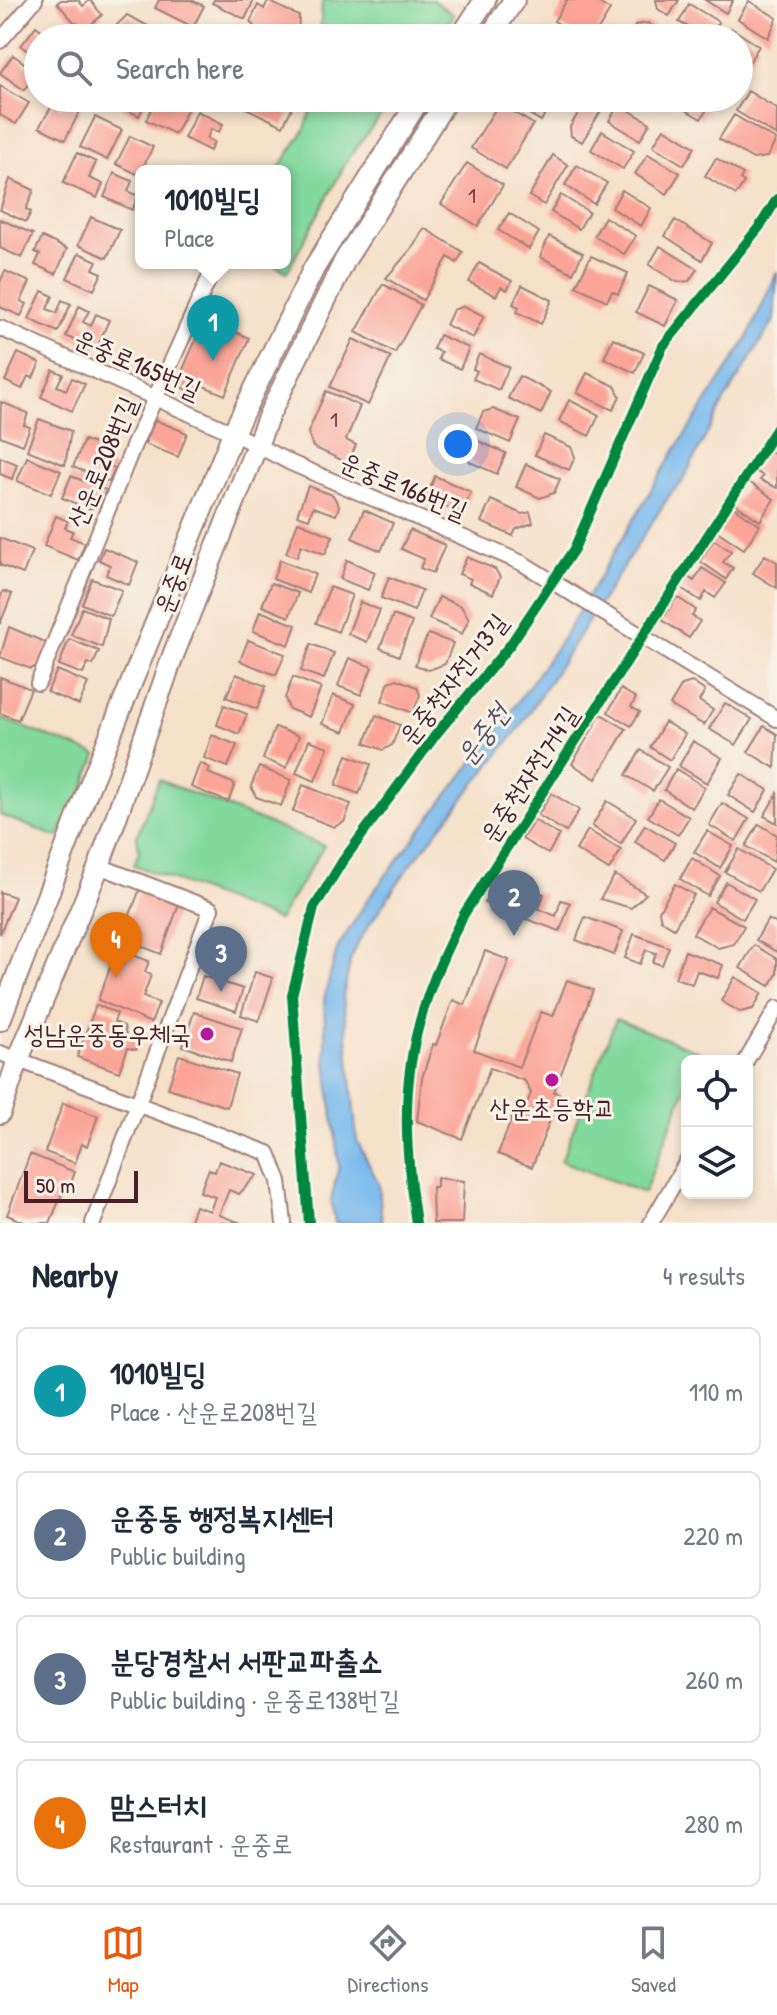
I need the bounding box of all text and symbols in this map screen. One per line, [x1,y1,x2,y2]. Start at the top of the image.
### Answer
search box [24,24,753,112]
icon: search [52,46,96,90]
text: Search here [116,48,244,88]
popup [135,165,291,269]
text: 1010빌딩 [165,179,261,219]
house number: 1 [468,180,476,210]
text: Place [165,220,215,255]
pin: 1 [187,295,239,361]
street label: 운중로165번길 [69,320,207,407]
street label: 산운로208번길 [58,391,145,533]
house number: 1 [330,404,338,434]
your location [438,424,478,464]
street label: 운중로166번길 [335,443,473,528]
street label: 운중로 [145,547,200,618]
street label: 운중천자전거3길 [392,607,514,751]
water label: 운중천 [448,697,516,771]
street label: 운중천자전거4길 [471,699,586,849]
pin: 2 [488,870,540,936]
pin: 4 [90,912,142,978]
pin: 3 [195,926,247,992]
place label: 성남운중동우체국 [24,1016,191,1051]
marker: 성남운중동우체국 [198,1025,216,1043]
map controls [681,1055,753,1199]
button: locate [681,1055,753,1127]
marker: 산운초등학교 [543,1071,561,1089]
place label: 산운초등학교 [489,1090,615,1125]
button: layers [681,1127,753,1199]
scale bar [24,1167,138,1203]
text: 50 m [36,1170,75,1200]
text: Nearby [32,1252,118,1298]
text: 4 results [663,1258,745,1293]
text: 1010빌딩 [110,1353,207,1393]
text: 1 [55,1374,65,1409]
text: 110 m [689,1374,743,1409]
text: Place · 산운로208번길 [110,1394,317,1429]
text: 운중동 행정복지센터 [110,1497,334,1537]
text: 2 [54,1518,66,1553]
text: 220 m [683,1518,743,1553]
text: Public building [110,1538,246,1573]
text: 분당경찰서 서판교파출소 [110,1641,382,1681]
text: 3 [54,1662,66,1697]
text: 260 m [685,1662,743,1697]
text: Public building · 운중로138번길 [110,1682,400,1717]
text: 맘스터치 [110,1785,207,1825]
text: 4 [55,1806,65,1841]
text: 280 m [684,1806,743,1841]
text: Restaurant · 운중로 [110,1826,293,1861]
tab: Map [101,1921,145,1999]
tab: Directions [348,1921,429,1999]
tab: Saved [631,1921,676,1999]

